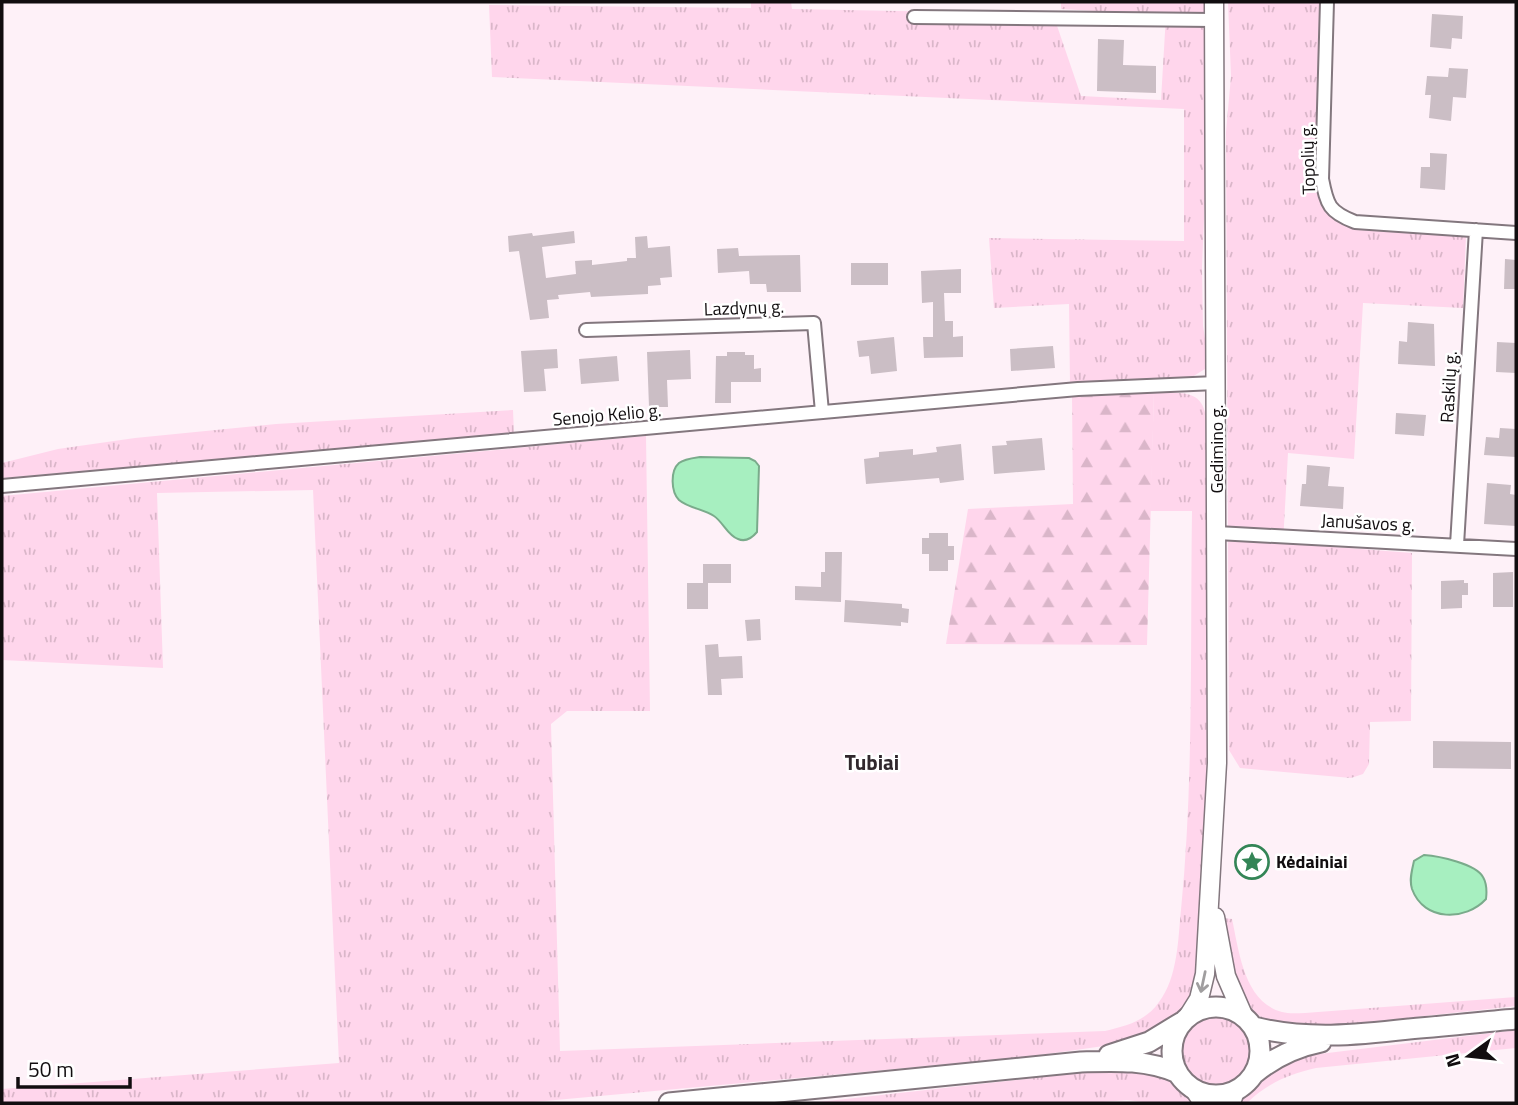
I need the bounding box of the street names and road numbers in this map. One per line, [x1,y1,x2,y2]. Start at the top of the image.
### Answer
street label: Topolių g. [1293,123,1322,195]
street label: Lazdynų g. [703,293,785,322]
street label: Raskilų g. [1433,350,1464,424]
street label: Senojo Kelio g. [551,396,663,433]
street label: Gedimino g. [1203,405,1230,493]
street label: Janušavos g. [1320,507,1416,538]

